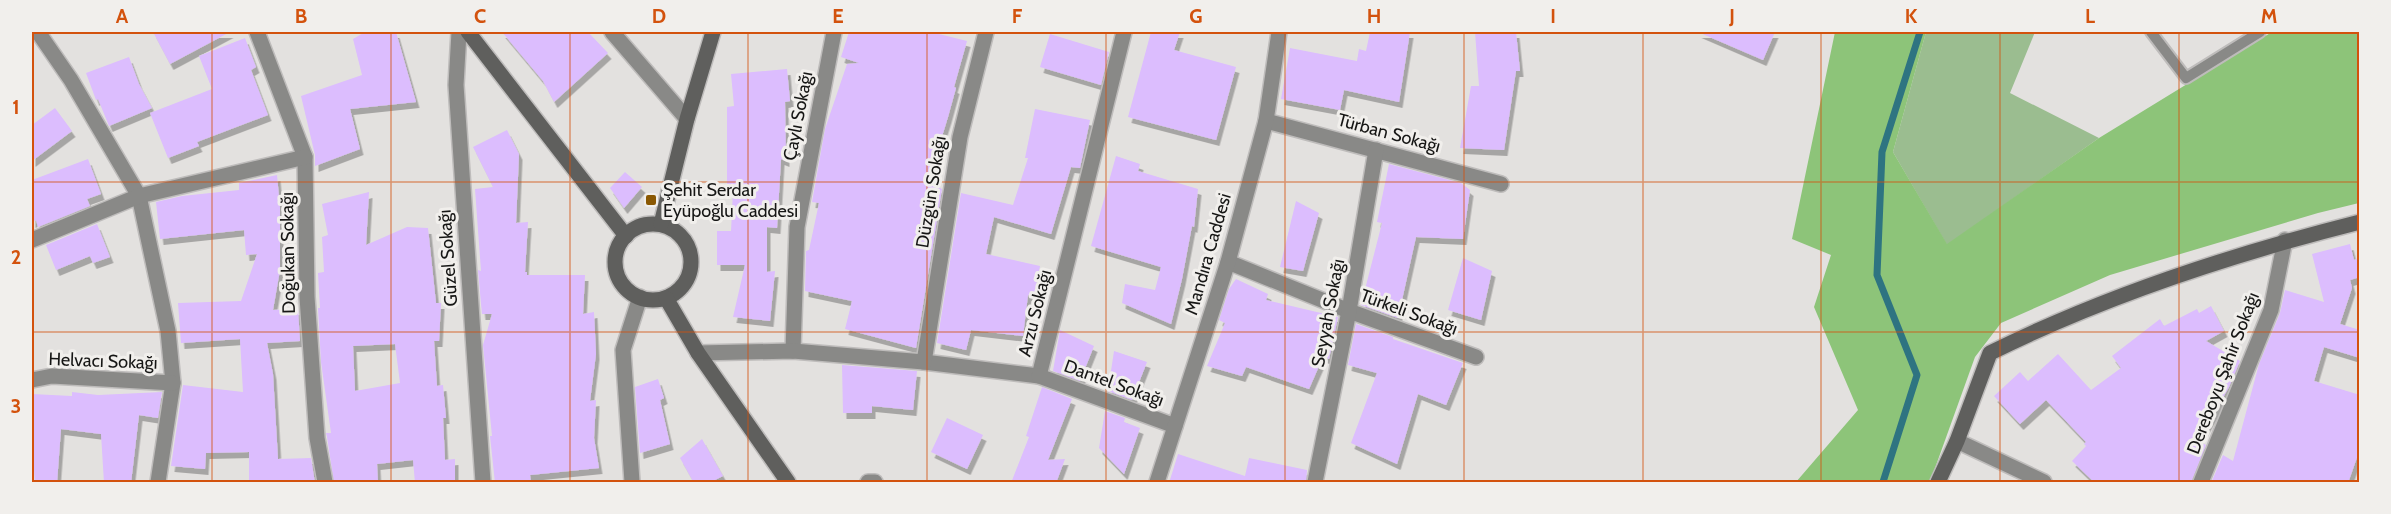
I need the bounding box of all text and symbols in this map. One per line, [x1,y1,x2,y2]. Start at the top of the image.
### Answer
text: A [116,4,129,28]
text: B [295,4,307,28]
text: C [474,4,486,28]
text: D [652,4,666,28]
text: E [832,4,844,28]
text: F [1012,4,1023,28]
text: G [1189,4,1203,28]
text: H [1367,4,1381,28]
text: I [1550,4,1556,28]
text: J [1728,4,1735,28]
text: K [1905,4,1918,28]
text: L [2085,4,2095,28]
text: M [2261,4,2277,28]
street label: Çaylı Sokağı [779,70,817,162]
text: 1 [12,95,20,119]
street label: Türban Sokağı [1335,109,1443,157]
street label: Düzgün Sokağı [911,134,951,250]
place label: Şehit Serdar Eyüpoğlu Caddesi [663,179,798,222]
street label: Mandıra Caddesi [1180,191,1236,317]
street label: Doğukan Sokağı [276,192,300,314]
marker: Şehit Serdar Eyüpoğlu Caddesi [644,193,658,207]
street label: Güzel Sokağı [434,209,462,307]
text: 2 [11,245,21,269]
street label: Seyyah Sokağı [1307,257,1349,369]
street label: Arzu Sokağı [1014,267,1056,359]
street label: Türkeli Sokağı [1357,284,1461,340]
street label: Dereboyu Şahir Sokağı [2182,289,2264,457]
street label: Helvacı Sokağı [48,348,158,374]
street label: Dantel Sokağı [1061,355,1167,411]
text: 3 [11,394,21,418]

